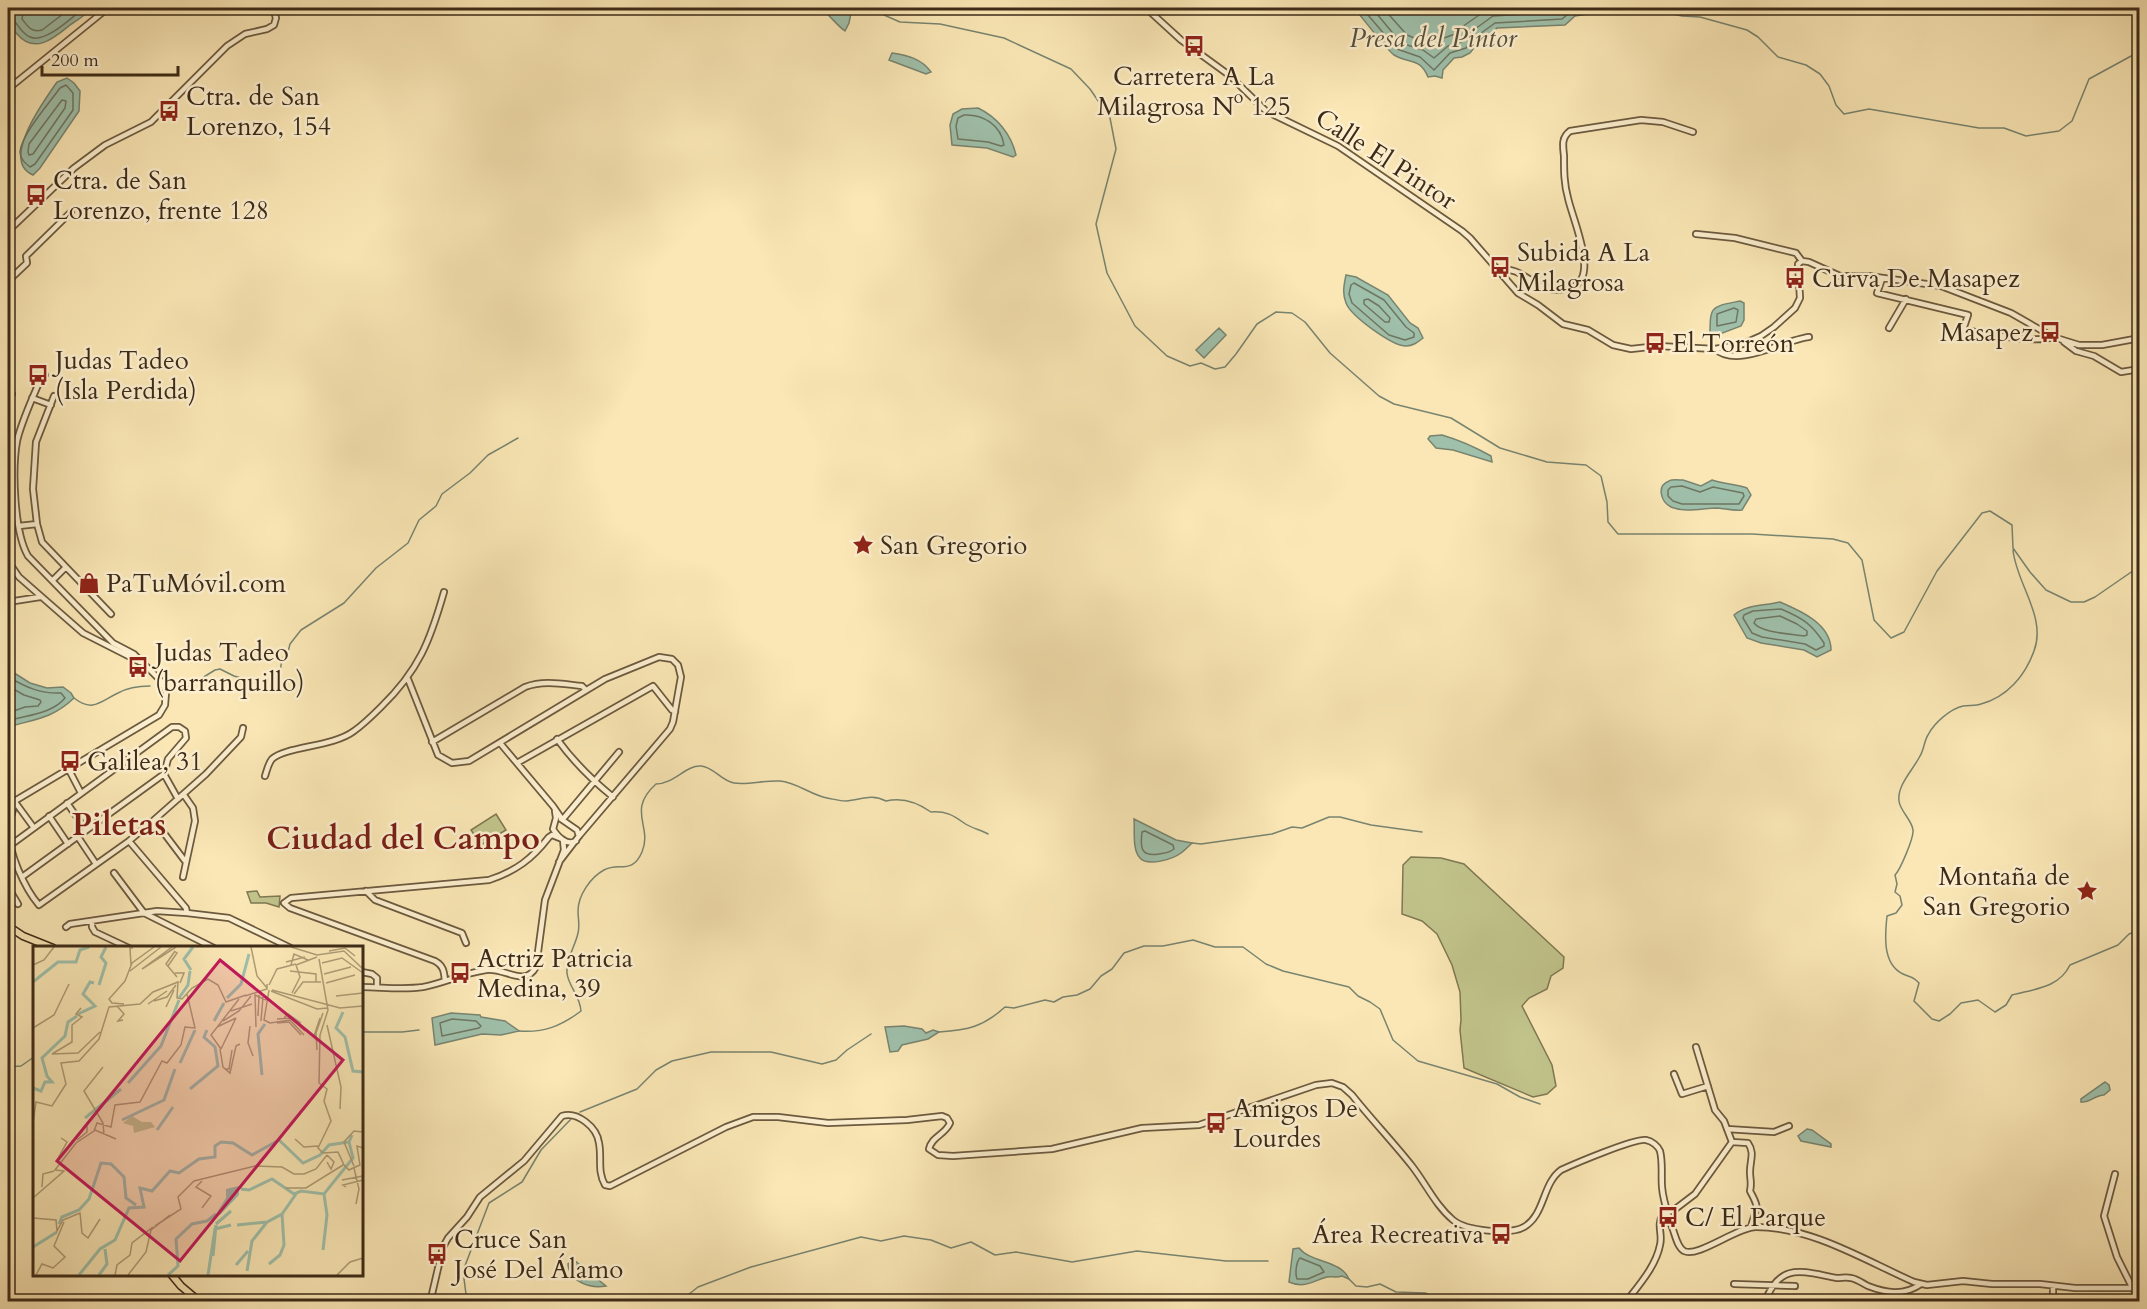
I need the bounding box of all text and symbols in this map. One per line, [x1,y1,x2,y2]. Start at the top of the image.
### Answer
water label: Presa del Pintor [1349,20,1518,57]
bus stop icon: Carretera A La Milagrosa Nº 125 [1182,34,1206,58]
scale bar [42,39,178,77]
text: 200 m [51,48,99,73]
place label: Carretera A La Milagrosa Nº 125 [1097,59,1291,124]
place label: Ctra. de San Lorenzo, 154 [186,79,331,144]
bus stop icon: Ctra. de San Lorenzo, 154 [157,99,181,123]
street label: Calle El Pintor [1309,100,1464,218]
place label: Ctra. de San Lorenzo, frente 128 [53,163,269,228]
bus stop icon: Ctra. de San Lorenzo, frente 128 [24,183,48,207]
place label: Subida A La Milagrosa [1517,235,1650,300]
bus stop icon: Subida A La Milagrosa [1488,255,1512,279]
place label: Curva De Masapez [1812,261,2020,296]
bus stop icon: Curva De Masapez [1783,266,1807,290]
place label: Masapez [1940,315,2033,350]
bus stop icon: Masapez [2038,320,2062,344]
place label: El Torreón [1672,326,1795,361]
bus stop icon: El Torreón [1643,331,1667,355]
place label: Judas Tadeo (Isla Perdida) [51,343,197,408]
bus stop icon: Judas Tadeo (Isla Perdida) [26,363,50,387]
place label: San Gregorio [880,528,1027,563]
place icon: San Gregorio [851,533,875,557]
place label: PaTuMóvil.com [106,566,286,601]
shop icon: PaTuMóvil.com [77,571,101,595]
place label: Judas Tadeo (barranquillo) [151,635,304,700]
bus stop icon: Judas Tadeo (barranquillo) [126,655,150,679]
place label: Galilea, 31 [87,744,203,779]
bus stop icon: Galilea, 31 [58,749,82,773]
district label: Piletas [72,803,166,847]
district label: Ciudad del Campo [266,817,540,861]
place label: Montaña de San Gregorio [1923,859,2070,924]
place icon: Montaña de San Gregorio [2075,879,2099,903]
place label: Actriz Patricia Medina, 39 [477,941,633,1006]
inset map [33,946,363,1276]
bus stop icon: Actriz Patricia Medina, 39 [448,961,472,985]
place label: Amigos De Lourdes [1233,1091,1358,1156]
bus stop icon: Amigos De Lourdes [1204,1111,1228,1135]
place label: C/ El Parque [1685,1200,1826,1235]
bus stop icon: C/ El Parque [1656,1205,1680,1229]
place label: Área Recreativa [1312,1217,1484,1252]
place label: Cruce San José Del Álamo [450,1222,623,1287]
bus stop icon: Área Recreativa [1489,1222,1513,1246]
bus stop icon: Cruce San José Del Álamo [425,1242,449,1266]

